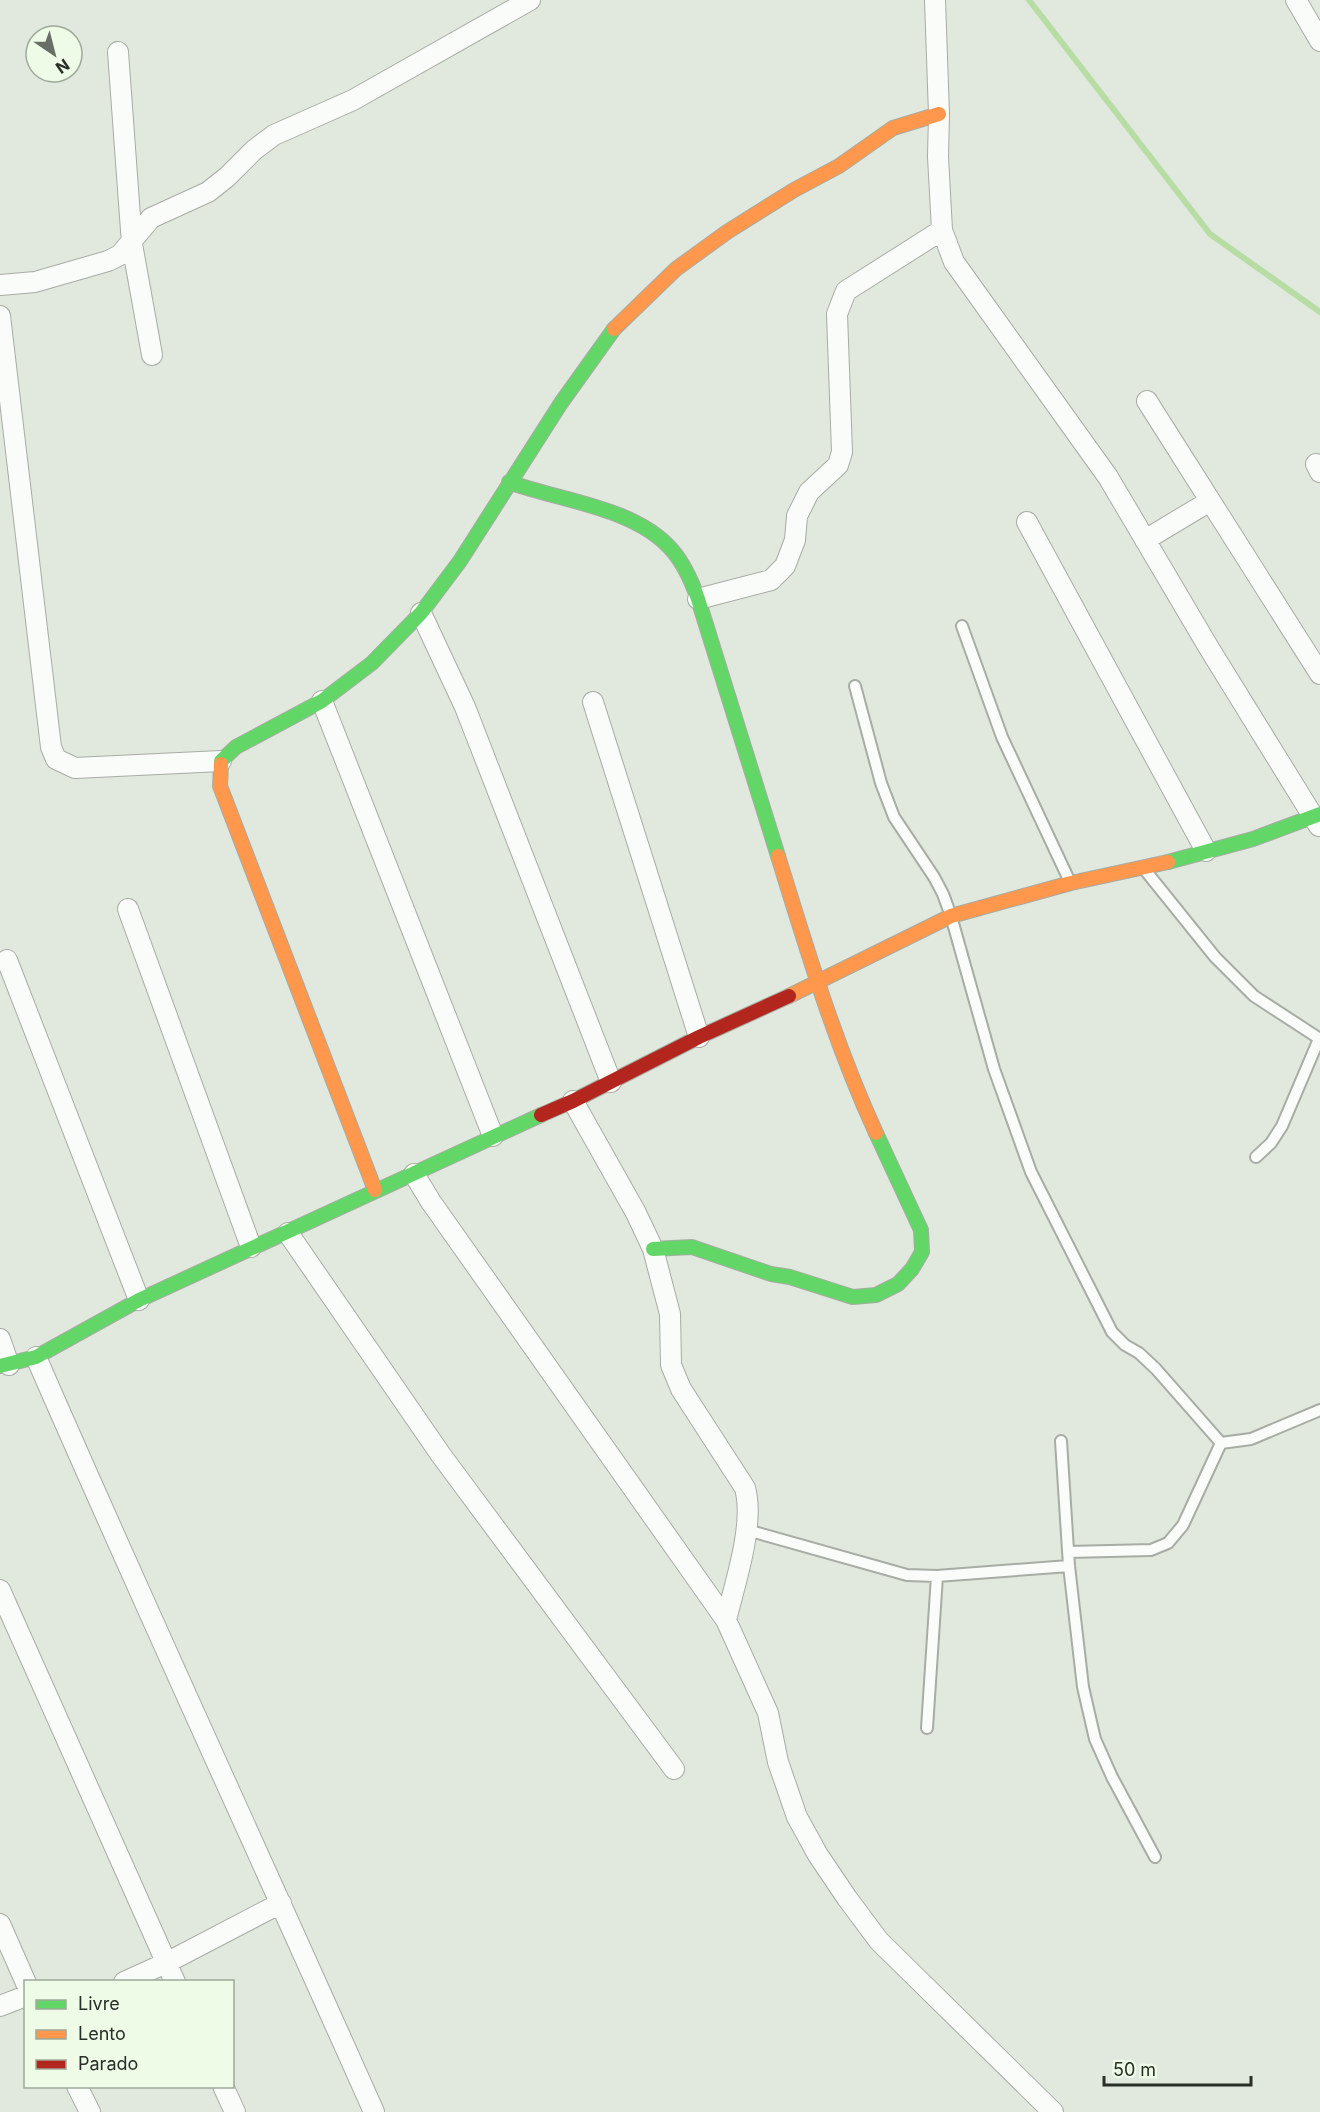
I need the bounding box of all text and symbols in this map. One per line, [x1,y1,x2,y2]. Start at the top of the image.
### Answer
north arrow [24,24,84,84]
text: N [52,55,73,78]
legend [24,1980,234,2088]
text: Livre [78,1993,120,2014]
text: Lento [78,2023,126,2044]
scale bar [1104,2049,1251,2087]
text: Parado [78,2053,138,2074]
text: 50 m [1113,2059,1156,2080]

